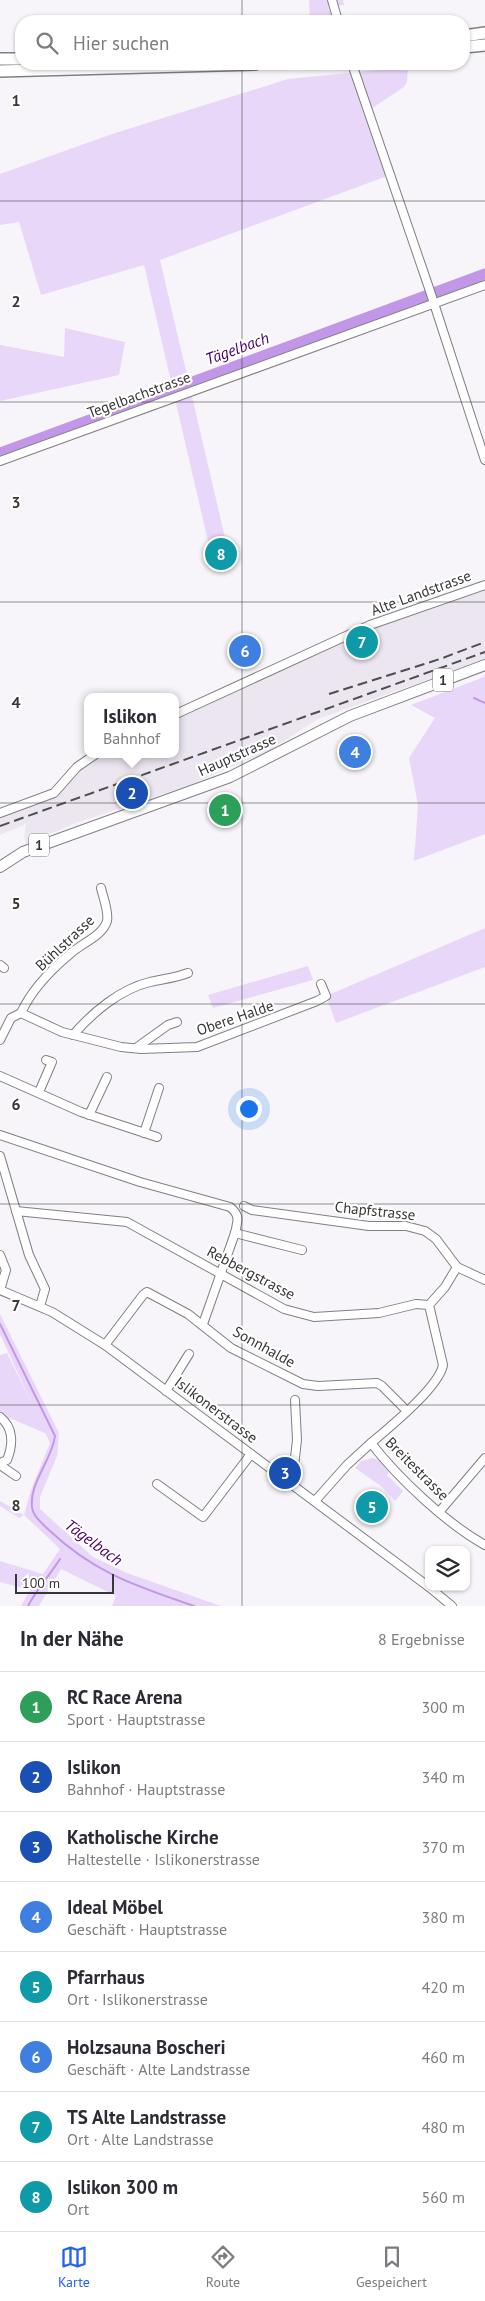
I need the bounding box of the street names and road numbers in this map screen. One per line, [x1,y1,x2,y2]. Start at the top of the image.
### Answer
street label: Tegelbachstrasse [85,367,193,422]
street label: Alte Landstrasse [368,566,473,619]
road number: 1 [433,668,453,692]
street label: Hauptstrasse [195,729,279,780]
road number: 1 [29,834,49,856]
street label: Bühlstrasse [31,911,98,975]
street label: Obere Halde [194,995,276,1040]
street label: Chapfstrasse [334,1197,416,1224]
street label: Rebbergstrasse [204,1241,299,1304]
street label: Sonnhalde [230,1322,299,1371]
street label: Islikonerstrasse [171,1372,262,1447]
street label: Breitestrasse [382,1433,453,1504]

